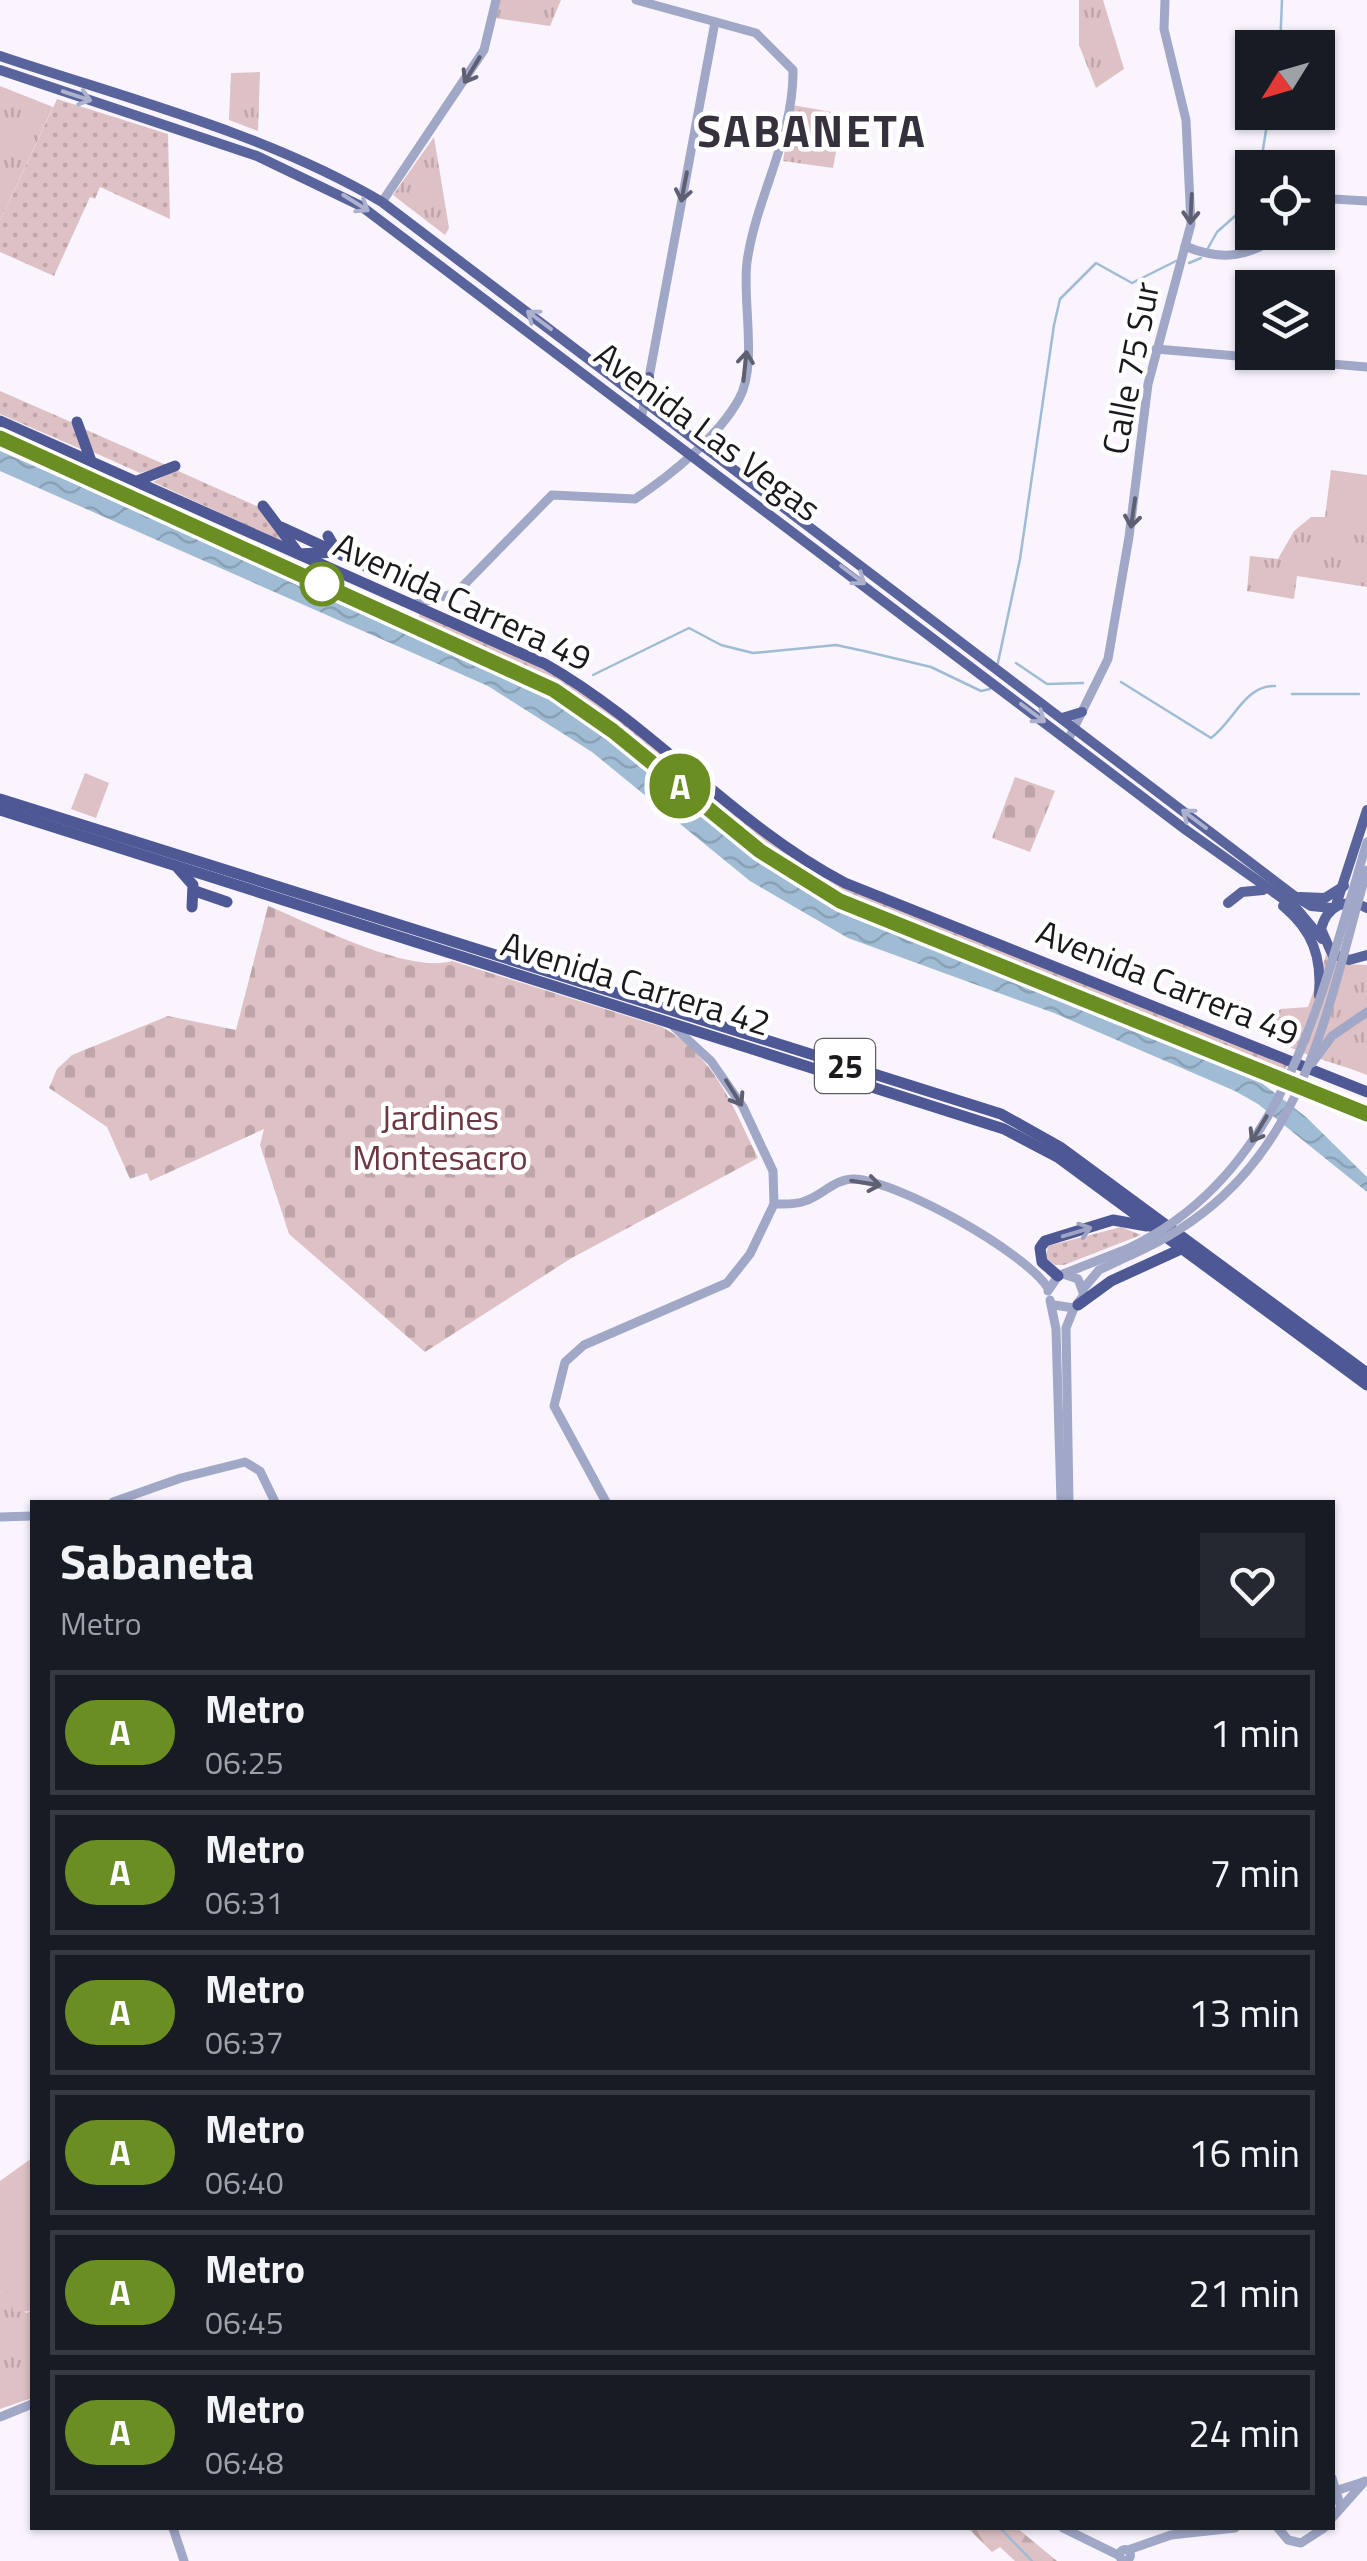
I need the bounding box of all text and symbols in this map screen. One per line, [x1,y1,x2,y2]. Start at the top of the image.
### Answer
north arrow [1235,30,1335,130]
map controls [1235,30,1335,370]
one-way arrow [461,55,481,84]
one-way arrow [61,88,93,106]
district label: SABANETA [697,96,927,164]
button: locate [1235,150,1335,250]
one-way arrow [674,170,693,202]
one-way arrow [1181,192,1200,224]
one-way arrow [341,193,370,213]
button: layers [1235,270,1335,370]
street label: Calle 75 Sur [1087,277,1173,459]
one-way arrow [526,310,553,331]
street label: Avenida Las Vegas [583,328,833,534]
one-way arrow [735,351,754,383]
one-way arrow [1123,496,1141,528]
street label: Avenida Carrera 49 [325,518,601,684]
unlabelled marker [301,563,343,605]
one-way arrow [839,564,865,586]
one-way arrow [1019,702,1046,723]
line badge: A [648,754,712,818]
text: A [669,759,691,813]
one-way arrow [1181,809,1208,830]
street label: Avenida Carrera 49 [1028,905,1308,1059]
street label: Avenida Carrera 42 [495,916,777,1050]
road number: 25 [815,1039,875,1093]
one-way arrow [723,1078,744,1106]
park label: Jardines Montesacro [352,1090,528,1184]
one-way arrow [1249,1114,1270,1142]
one-way arrow [849,1174,882,1192]
one-way arrow [1061,1221,1092,1239]
text: Sabaneta [60,1525,254,1598]
button: heart [1200,1533,1305,1638]
text: Metro [60,1599,142,1647]
text: Metro [205,1680,305,1738]
text: 1 min [1210,1704,1300,1762]
text: A [109,1705,131,1759]
text: 06:25 [205,1738,284,1786]
text: Metro [205,1820,305,1878]
text: 7 min [1210,1844,1300,1902]
text: A [109,1845,131,1899]
text: 06:31 [205,1878,284,1926]
text: Metro [205,1960,305,2018]
text: 13 min [1189,1984,1300,2042]
text: A [109,1985,131,2039]
text: 06:37 [205,2018,284,2066]
text: Metro [205,2100,305,2158]
text: 16 min [1189,2124,1300,2182]
text: A [109,2125,131,2179]
text: 06:40 [205,2158,284,2206]
text: Metro [205,2240,305,2298]
text: 21 min [1189,2264,1300,2322]
text: A [109,2265,131,2319]
text: 06:45 [205,2298,284,2346]
text: Metro [205,2380,305,2438]
text: 24 min [1189,2404,1300,2462]
text: A [109,2405,131,2459]
text: 06:48 [205,2438,284,2486]

